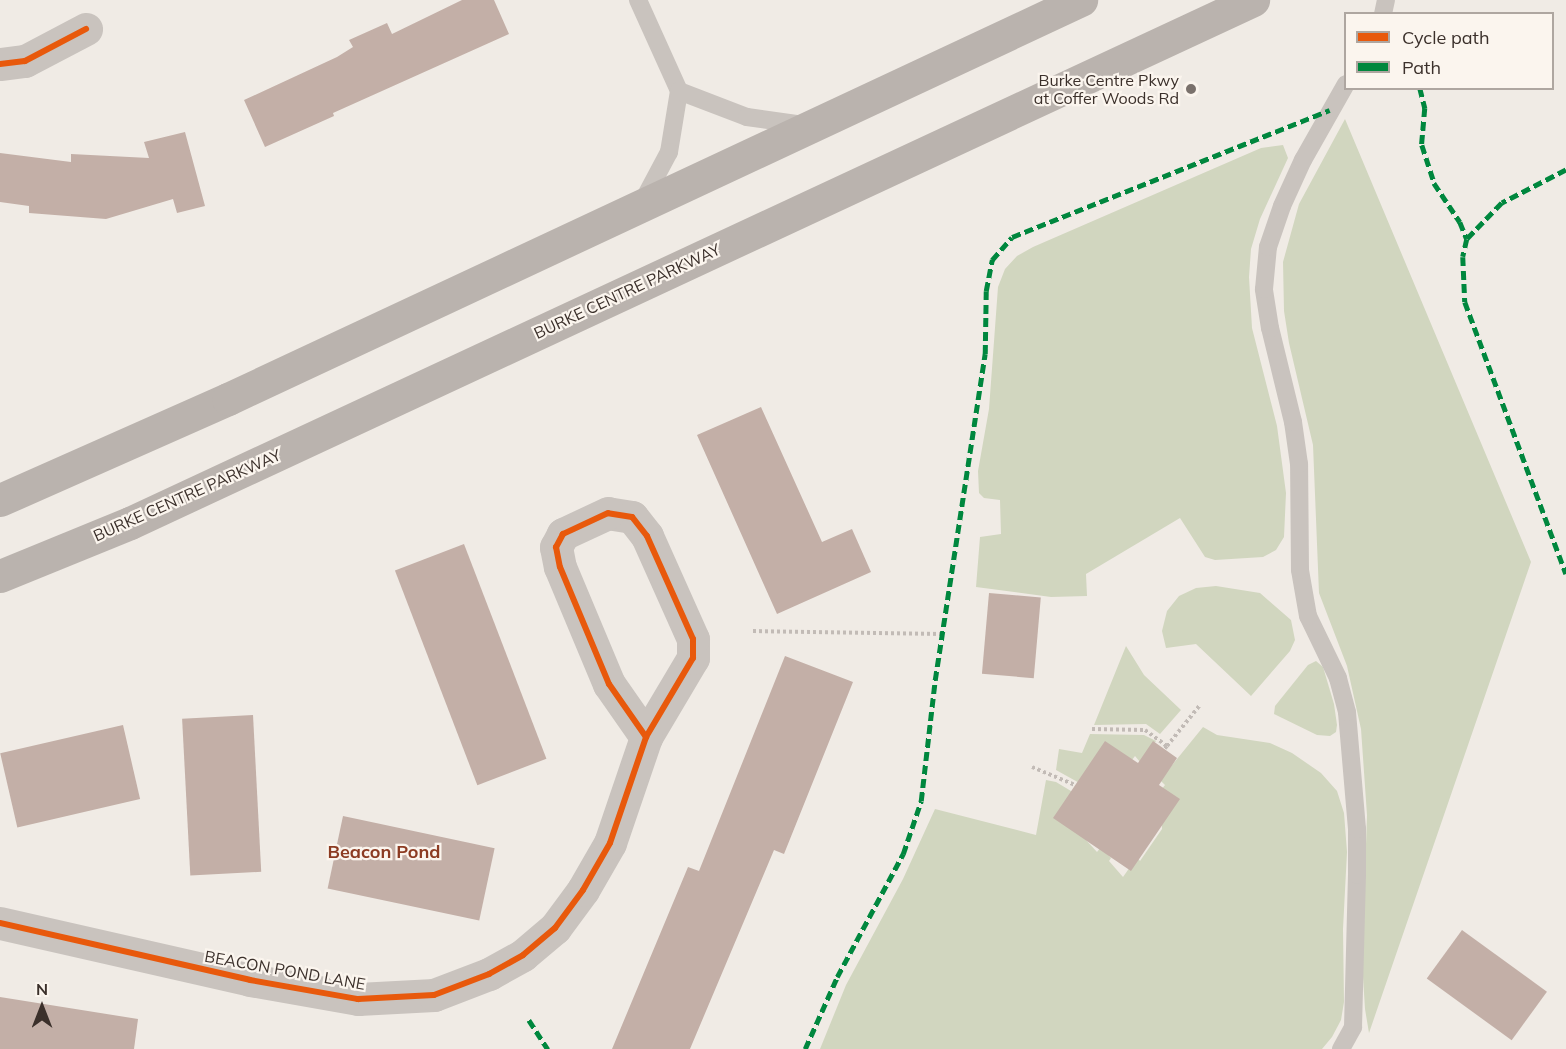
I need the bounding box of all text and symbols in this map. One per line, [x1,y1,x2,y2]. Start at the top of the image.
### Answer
legend [1344,12,1554,90]
text: Cycle path [1402,26,1489,49]
text: Path [1402,56,1441,79]
place label: Burke Centre Pkwy at Coffer Woods Rd [1034,70,1179,108]
marker: Burke Centre Pkwy at Coffer Woods Rd [1184,82,1198,96]
street label: BURKE CENTRE PARKWAY [531,239,723,343]
street label: BURKE CENTRE PARKWAY [90,445,284,545]
district label: Beacon Pond [328,841,440,863]
street label: BEACON POND LANE [203,946,367,994]
north arrow [12,977,72,1037]
text: N [36,979,48,999]

